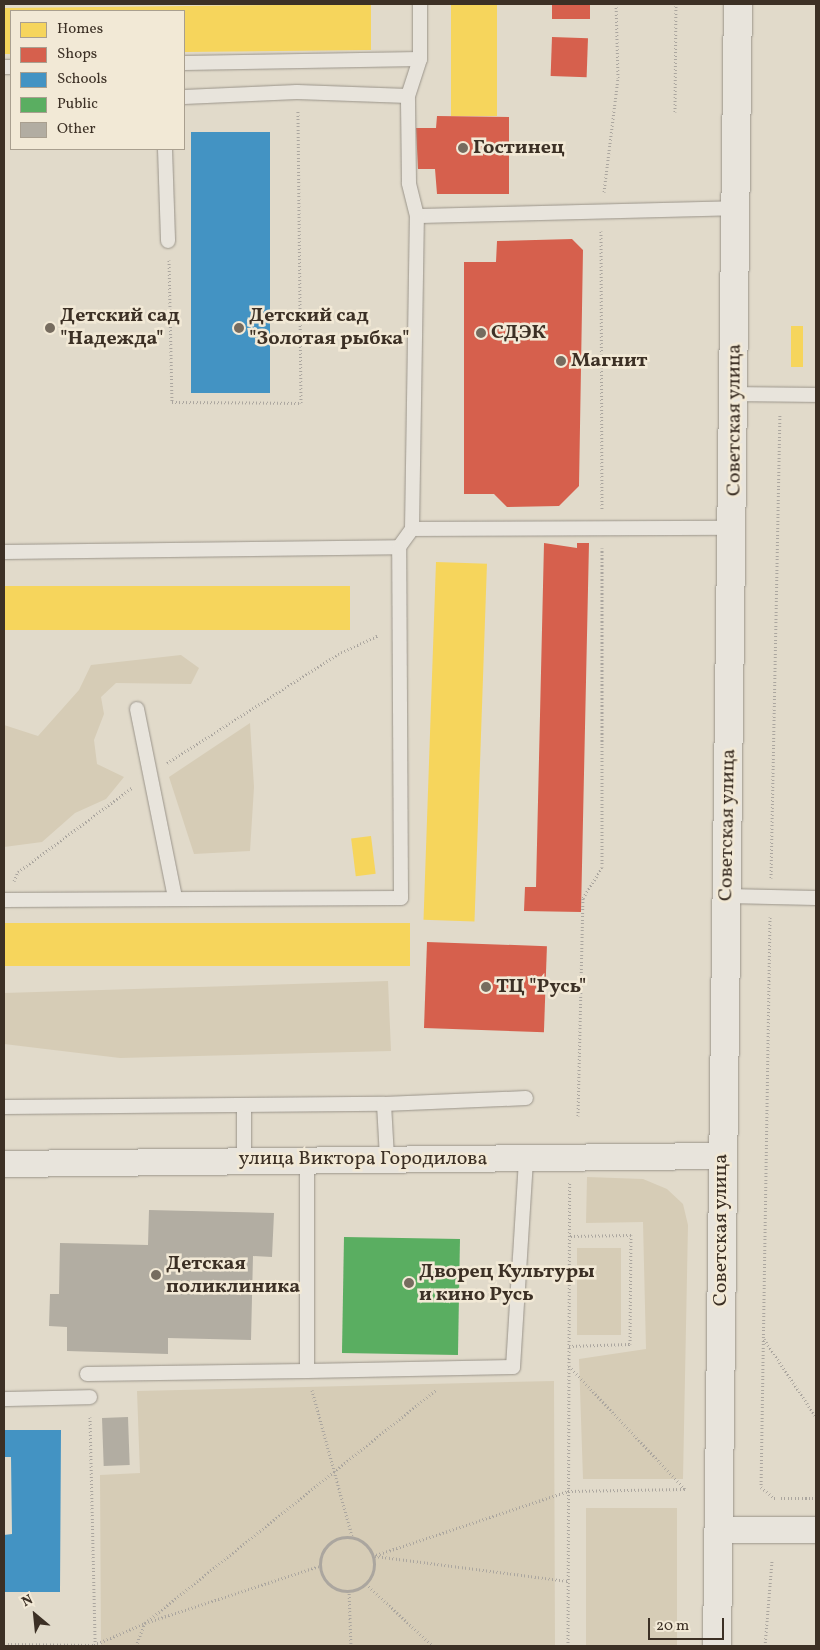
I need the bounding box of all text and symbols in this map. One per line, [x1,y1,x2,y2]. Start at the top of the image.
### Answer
legend [10,10,185,150]
text: Homes [57,19,103,40]
text: Shops [57,44,97,65]
text: Schools [57,69,107,90]
text: Public [57,94,98,115]
text: Other [57,119,96,140]
place label: Гостинец [473,136,565,160]
marker: Гостинец [457,142,469,154]
place label: Детский сад "Надежда" [60,304,180,351]
place label: Детский сад "Золотая рыбка" [249,304,410,351]
place label: СДЭК [491,321,546,345]
marker: Детский сад "Надежда" [44,322,56,334]
marker: Детский сад "Золотая рыбка" [233,322,245,334]
marker: СДЭК [475,327,487,339]
street label: Советская улица [723,344,747,496]
place label: Магнит [571,349,648,373]
marker: Магнит [555,355,567,367]
street label: Советская улица [715,748,741,902]
place label: ТЦ "Русь" [496,975,586,999]
marker: ТЦ "Русь" [480,981,492,993]
street label: улица Виктора Городилова [239,1147,487,1171]
street label: Советская улица [709,1154,733,1306]
place label: Детская поликлиника [166,1252,300,1299]
place label: Дворец Культуры и кино Русь [419,1260,595,1307]
marker: Детская поликлиника [150,1269,162,1281]
marker: Дворец Культуры и кино Русь [403,1277,415,1289]
north arrow [10,1590,60,1640]
text: N [19,1591,37,1612]
scale bar [650,1608,726,1640]
text: 20 m [656,1616,689,1637]

